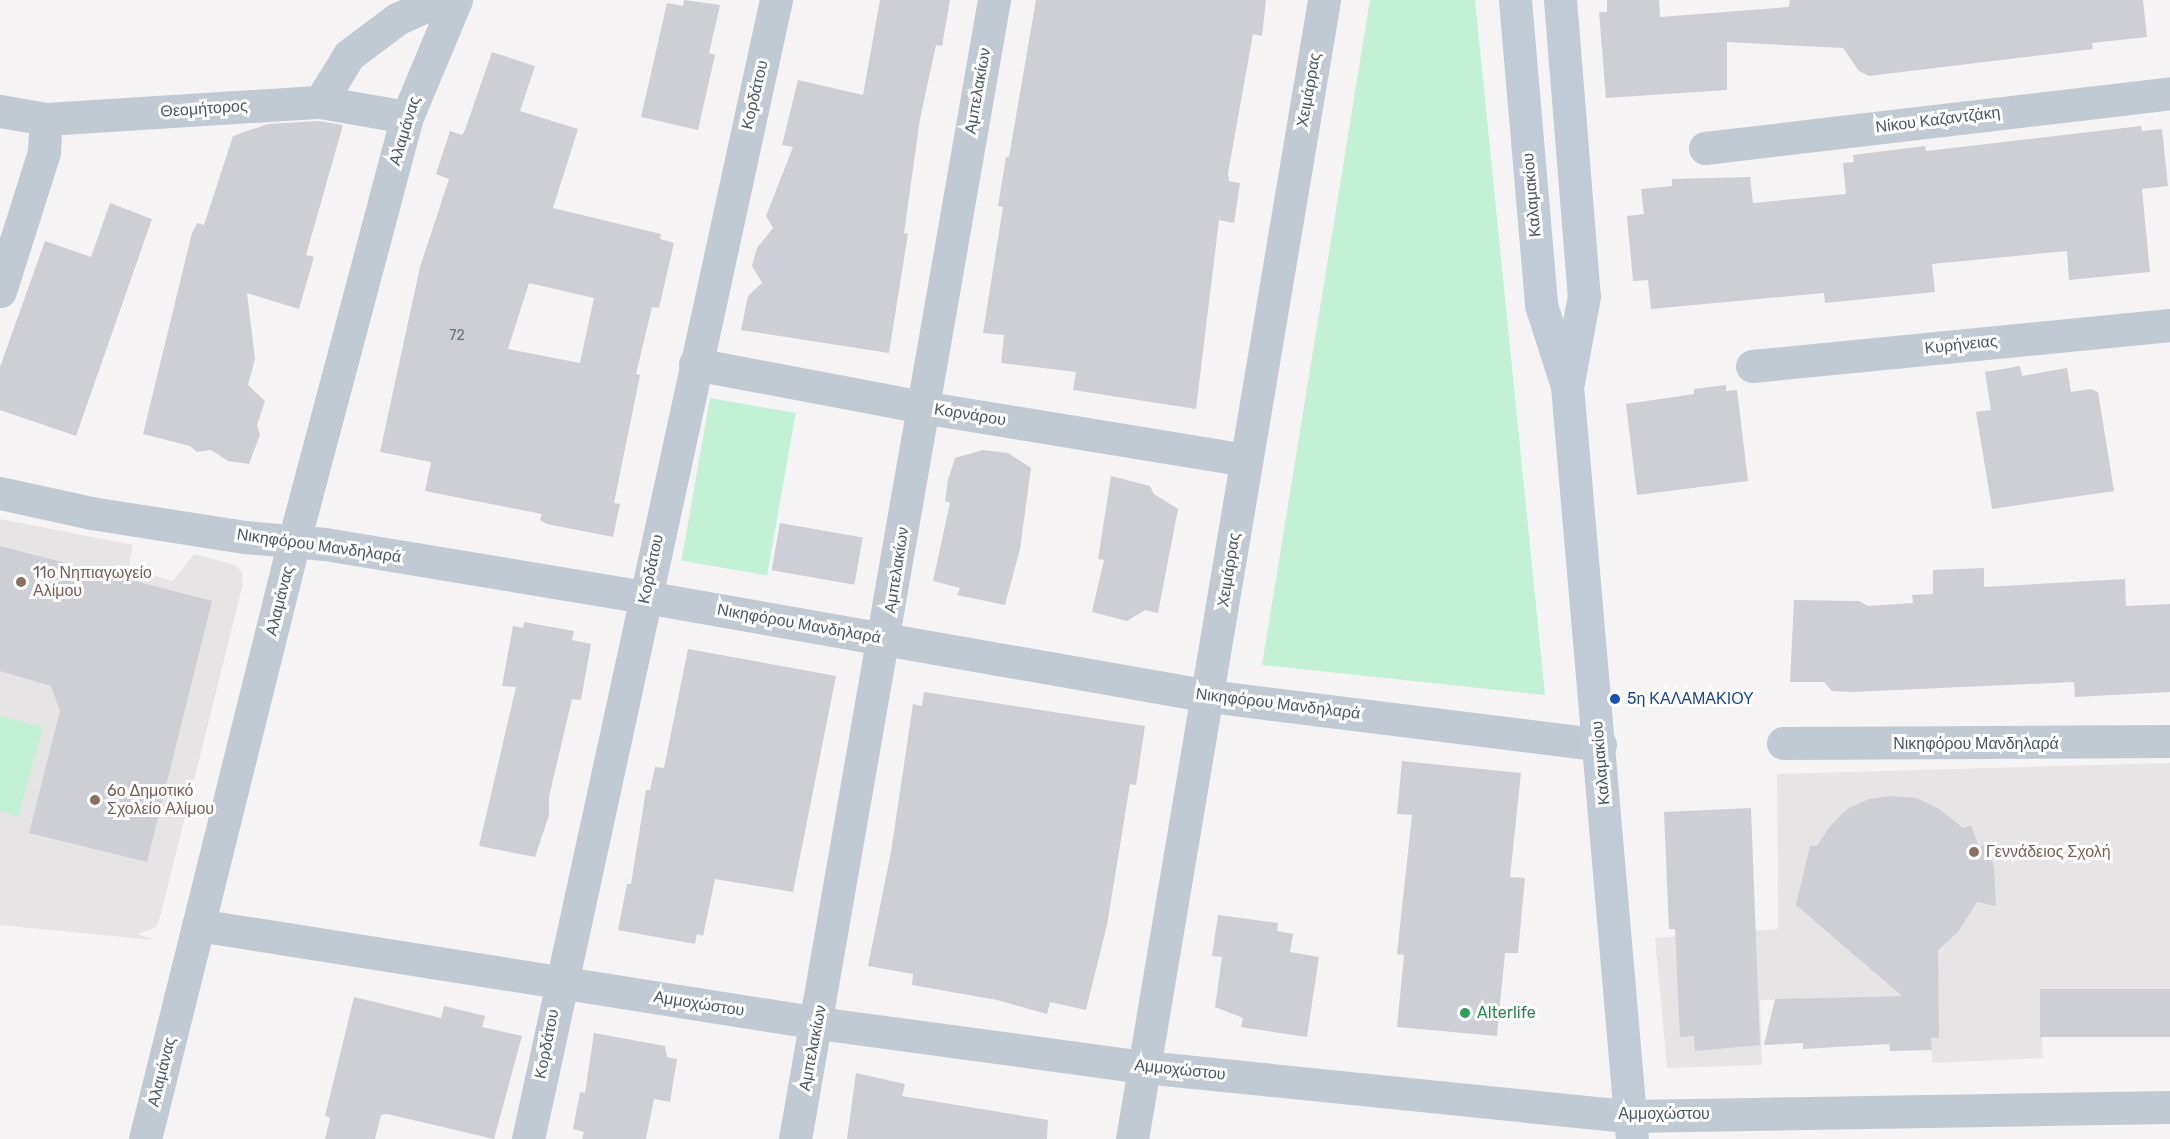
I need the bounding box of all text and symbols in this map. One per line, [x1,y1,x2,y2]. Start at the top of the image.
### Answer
street label: Αμπελακίων [961,46,995,136]
street label: Χειμάρρας [1293,51,1325,129]
street label: Κορδάτου [738,59,772,131]
street label: Αλαμάνας [385,94,425,168]
street label: Θεομήτορος [160,96,248,122]
street label: Νίκου Καζαντζάκη [1874,103,2002,137]
street label: Καλαμακίου [1519,152,1545,238]
house number: 72 [449,328,465,344]
street label: Κυρήνειας [1924,332,1998,358]
street label: Κορνάρου [933,400,1007,430]
street label: Νικηφόρου Μανδηλαρά [236,525,402,567]
street label: Αμπελακίων [881,525,913,615]
street label: Χειμάρρας [1214,531,1244,609]
street label: Κορδάτου [634,533,668,605]
place label: 11ο Νηπιαγωγείο Αλίμου [33,563,152,601]
street label: Αλαμάνας [262,564,298,638]
marker: 11ο Νηπιαγωγείο Αλίμου [14,575,28,589]
street label: Νικηφόρου Μανδηλαρά [716,600,882,648]
street label: Νικηφόρου Μανδηλαρά [1195,684,1361,724]
place label: 5η ΚΑΛΑΜΑΚΙΟΥ [1627,689,1754,709]
marker: 5η ΚΑΛΑΜΑΚΙΟΥ [1608,692,1622,706]
street label: Καλαμακίου [1588,720,1614,806]
street label: Νικηφόρου Μανδηλαρά [1893,734,2059,754]
place label: 6ο Δημοτικό Σχολείο Αλίμου [107,781,214,819]
marker: 6ο Δημοτικό Σχολείο Αλίμου [88,793,102,807]
place label: Γεννάδειος Σχολή [1986,842,2111,862]
marker: Γεννάδειος Σχολή [1967,845,1981,859]
street label: Αμμοχώστου [652,987,746,1021]
street label: Αμπελακίων [795,1003,831,1093]
place label: Alterlife [1477,1003,1536,1023]
marker: Alterlife [1458,1006,1472,1020]
street label: Κορδάτου [531,1008,563,1080]
street label: Αλαμάνας [144,1035,180,1109]
street label: Αμμοχώστου [1133,1056,1227,1084]
street label: Αμμοχώστου [1618,1104,1710,1124]

